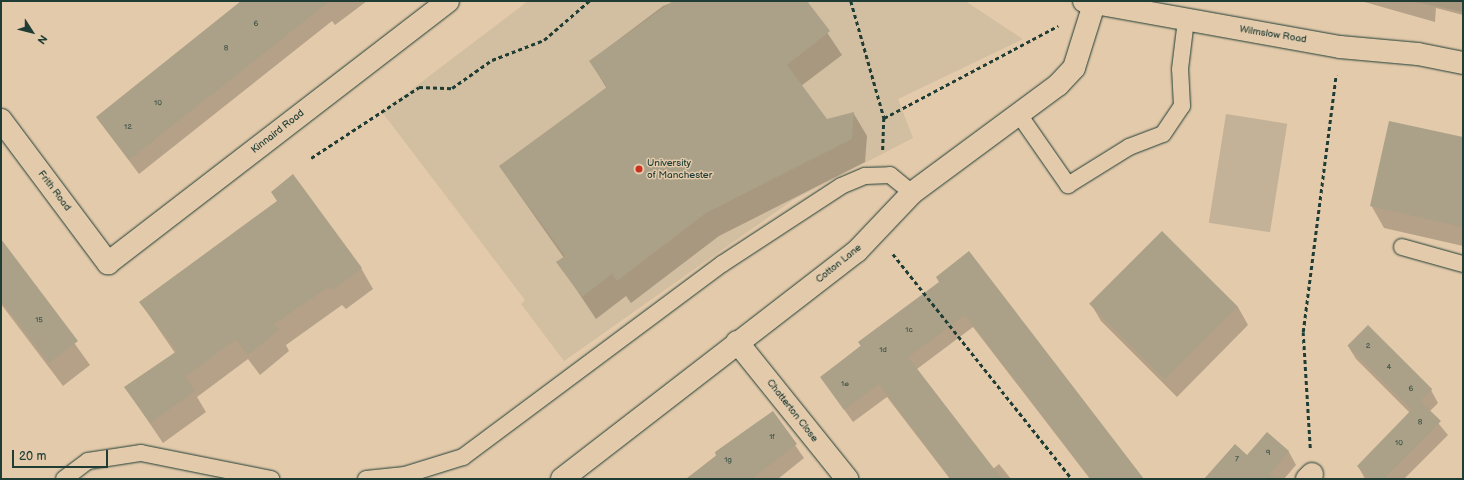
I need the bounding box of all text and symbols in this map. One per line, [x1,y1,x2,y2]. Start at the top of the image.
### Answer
north arrow [12,12,52,52]
house number: 6 [254,19,258,29]
street label: Wilmslow Road [1239,24,1307,46]
text: N [34,32,50,47]
house number: 8 [224,43,228,53]
house number: 10 [154,98,162,108]
street label: Kinnaird Road [249,108,307,156]
house number: 12 [124,122,132,132]
place label: University of Manchester [647,157,712,180]
marker: University of Manchester [634,164,644,174]
street label: Frith Road [35,168,73,214]
street label: Cotton Lane [814,242,864,286]
house number: 15 [35,315,43,325]
house number: 1c [905,325,913,335]
house number: 2 [1366,341,1370,351]
house number: 1d [879,345,887,355]
house number: 4 [1387,362,1391,372]
street label: Chatterton Close [764,377,820,445]
house number: 1e [841,379,849,389]
house number: 6 [1409,384,1413,394]
house number: 8 [1418,417,1422,427]
house number: 1f [769,432,775,442]
house number: 10 [1395,438,1403,448]
scale bar [14,442,110,468]
house number: 9 [1266,448,1270,458]
text: 20 m [19,449,46,464]
house number: 7 [1235,454,1239,464]
house number: 1g [724,455,732,465]

